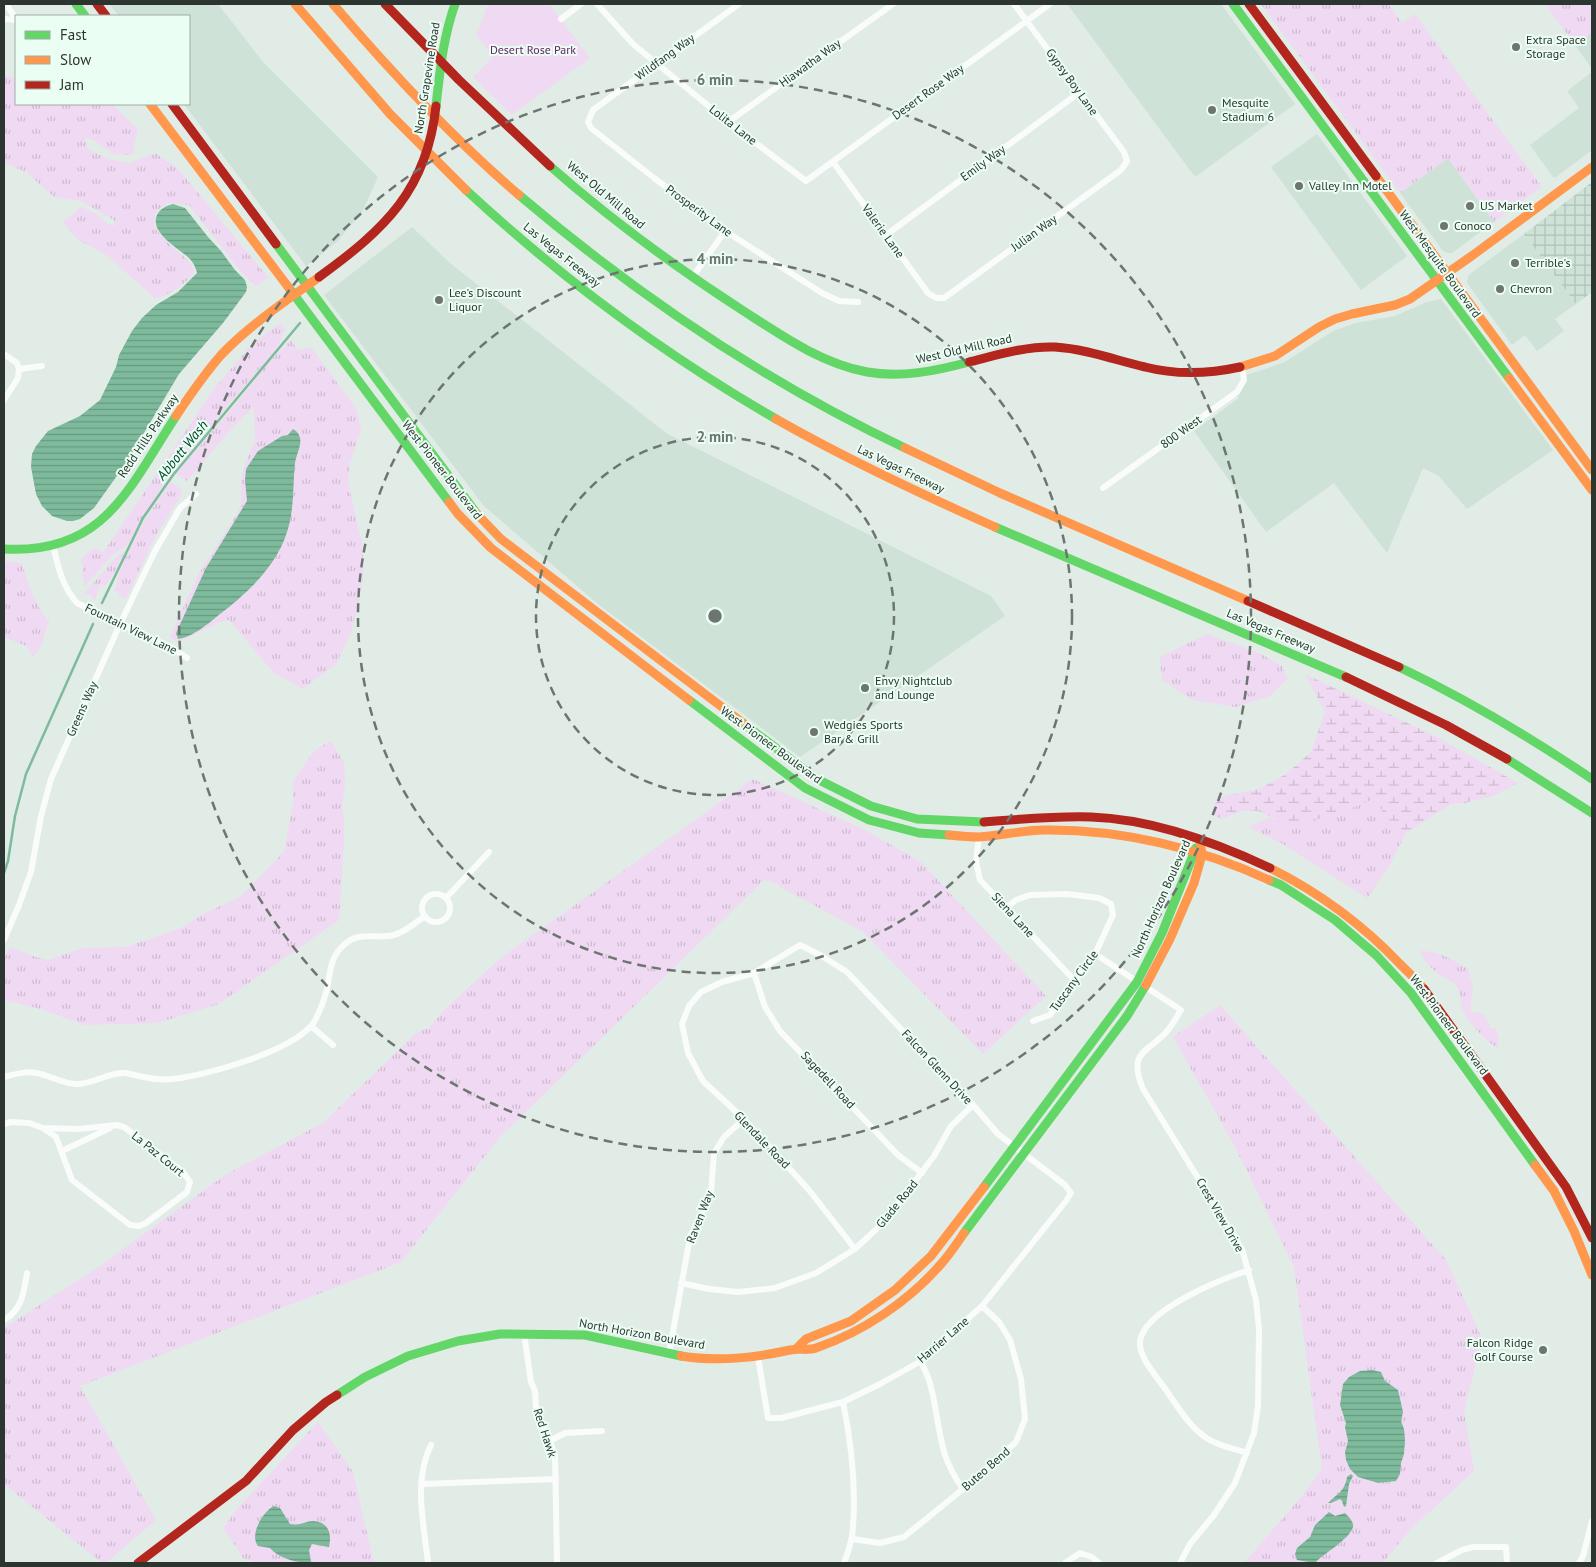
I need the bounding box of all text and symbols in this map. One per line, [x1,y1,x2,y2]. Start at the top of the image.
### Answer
legend [15,15,190,105]
street label: North Grapevine Road [410,21,443,135]
text: Fast [60,25,87,44]
street label: Wildfang Way [632,30,698,83]
place label: Extra Space Storage [1526,32,1586,61]
street label: Hiawatha Way [776,35,844,90]
marker: Extra Space Storage [1510,41,1522,53]
park label: Desert Rose Park [490,42,576,57]
street label: Gypsy Boy Lane [1043,45,1102,118]
text: Slow [60,50,91,69]
street label: Desert Rose Way [889,60,967,123]
text: 6 min [697,70,733,89]
text: Jam [59,75,84,94]
place label: Mesquite Stadium 6 [1222,95,1274,124]
street label: Lolita Lane [706,101,760,148]
marker: Mesquite Stadium 6 [1206,104,1218,116]
street label: Emily Way [957,141,1008,184]
street label: West Old Mill Road [564,158,649,232]
place label: Valley Inn Motel [1308,178,1392,193]
marker: Valley Inn Motel [1293,180,1305,192]
street label: Prosperity Lane [663,181,736,240]
place label: US Market [1480,198,1533,213]
street label: Valerie Lane [858,200,908,261]
marker: US Market [1464,200,1476,212]
street label: West Mesquite Boulevard [1396,207,1484,320]
street label: Julian Way [1007,211,1060,255]
place label: Conoco [1454,218,1491,233]
street label: Las Vegas Freeway [521,219,604,291]
marker: Conoco [1438,220,1450,232]
text: 4 min [697,249,733,268]
place label: Terrible's [1525,255,1570,270]
marker: Terrible's [1509,257,1521,269]
place label: Chevron [1510,281,1552,296]
marker: Chevron [1494,283,1506,295]
place label: Lee's Discount Liquor [449,285,521,314]
marker: Lee's Discount Liquor [433,294,445,306]
street label: West Old Mill Road [915,330,1013,367]
street label: Redd Hills Parkway [114,391,181,480]
street label: 800 West [1157,412,1204,452]
water label: Abbott Wash [152,416,212,484]
street label: West Pioneer Boulevard [399,417,486,522]
text: 2 min [697,427,733,446]
street label: Las Vegas Freeway [855,441,948,496]
street label: Fountain View Lane [83,600,180,657]
street label: Las Vegas Freeway [1224,605,1318,656]
centre of rings [706,607,724,625]
place label: Envy Nightclub and Lounge [875,673,952,702]
street label: Greens Way [63,678,101,739]
marker: Envy Nightclub and Lounge [859,682,871,694]
street label: West Pioneer Boulevard [718,703,825,786]
place label: Wedgies Sports Bar & Grill [824,717,903,746]
marker: Wedgies Sports Bar & Grill [808,726,820,738]
street label: North Horizon Boulevard [1128,838,1193,960]
street label: Siena Lane [989,889,1038,940]
street label: Tuscany Circle [1046,947,1101,1014]
street label: West Pioneer Boulevard [1407,972,1492,1078]
street label: Falcon Glenn Drive [899,1026,976,1107]
street label: Sagedell Road [798,1048,859,1111]
street label: Glendale Road [731,1108,794,1172]
street label: La Paz Court [129,1128,188,1179]
street label: Crest View Drive [1193,1175,1248,1255]
street label: Glade Road [873,1176,921,1231]
street label: Raven Way [683,1188,717,1245]
street label: Harrier Lane [914,1313,972,1366]
street label: North Horizon Boulevard [578,1315,706,1352]
place label: Falcon Ridge Golf Course [1467,1335,1533,1364]
marker: Falcon Ridge Golf Course [1537,1344,1549,1356]
street label: Red Hawk [530,1406,561,1460]
street label: Buteo Bend [958,1444,1013,1494]

